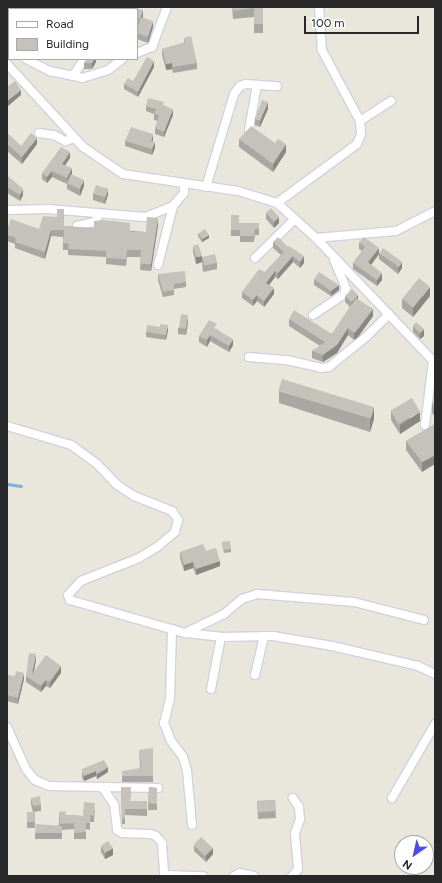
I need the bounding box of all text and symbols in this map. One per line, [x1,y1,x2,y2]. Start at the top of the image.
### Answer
legend [8,8,138,60]
scale bar [306,8,421,34]
text: 100 m [311,16,345,30]
text: Road [46,17,74,31]
text: Building [46,37,89,51]
north arrow [394,835,434,875]
text: N [400,857,415,872]

